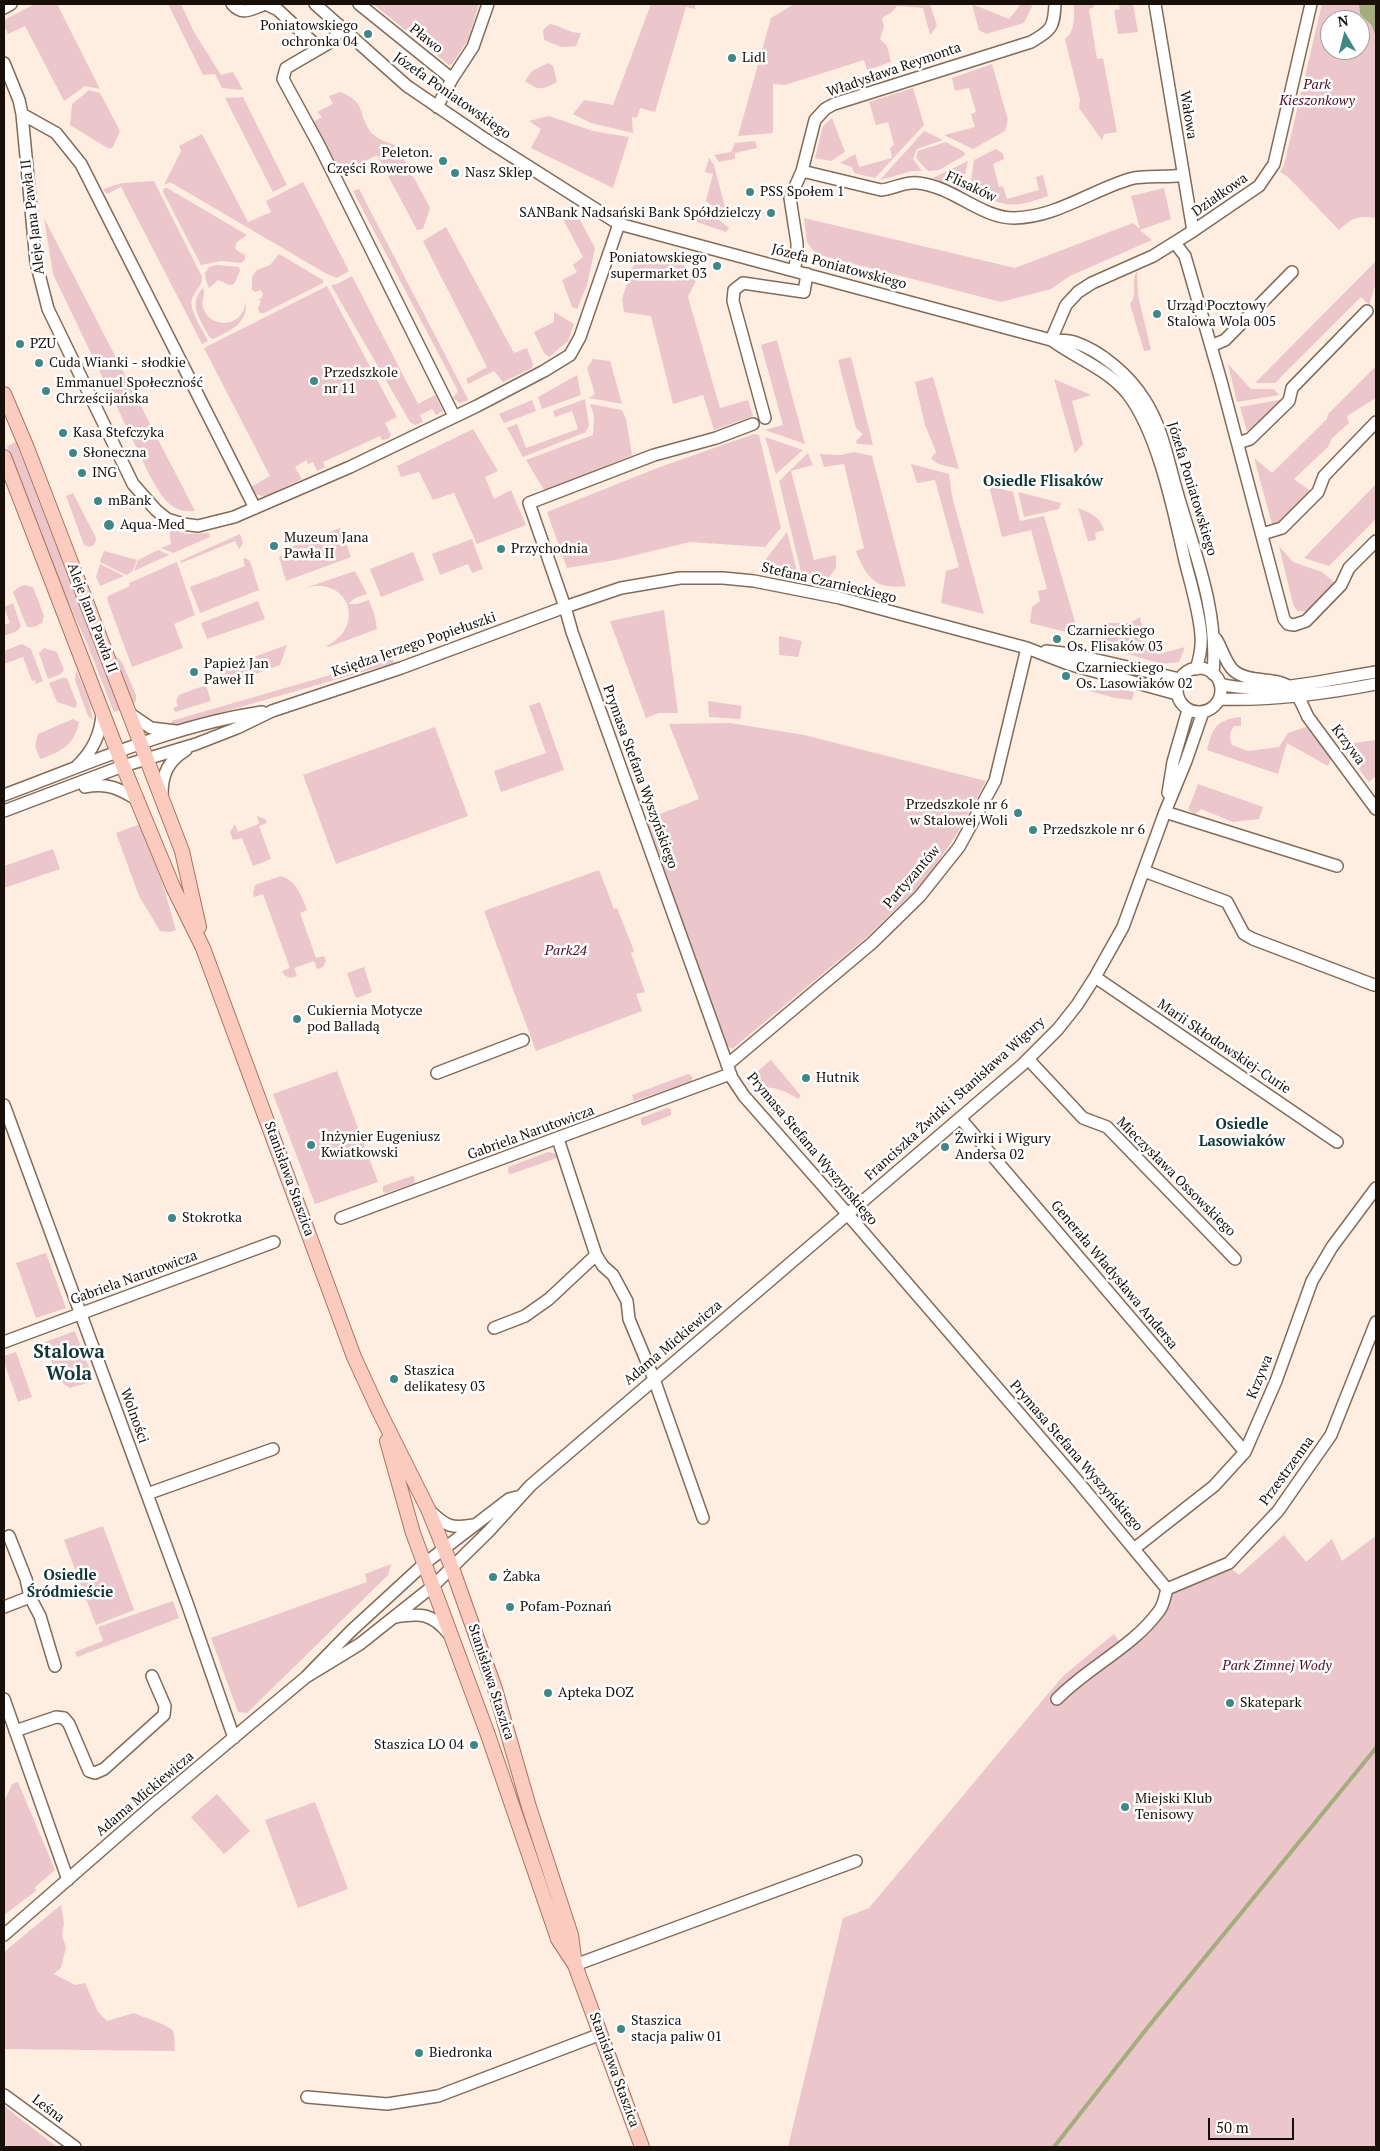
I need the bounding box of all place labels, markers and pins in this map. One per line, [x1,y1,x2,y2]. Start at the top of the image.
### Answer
place label: Poniatowskiego ochronka 04 [260,18,358,50]
marker: Poniatowskiego ochronka 04 [362,28,374,40]
place label: Lidl [742,50,766,66]
marker: Lidl [726,52,738,64]
place label: Peleton. Części Rowerowe [327,145,433,178]
marker: Peleton. Części Rowerowe [437,155,449,167]
place label: Nasz Sklep [465,165,533,181]
marker: Nasz Sklep [449,167,461,179]
place label: PSS Społem 1 [760,184,844,200]
marker: PSS Społem 1 [744,186,756,198]
place label: SANBank Nadsański Bank Spółdzielczy [519,205,761,221]
marker: SANBank Nadsański Bank Spółdzielczy [765,207,777,219]
place label: Poniatowskiego supermarket 03 [609,250,707,282]
marker: Poniatowskiego supermarket 03 [711,260,723,272]
place label: Urząd Pocztowy Stalowa Wola 005 [1167,298,1276,331]
marker: Urząd Pocztowy Stalowa Wola 005 [1151,308,1163,320]
place label: PZU [30,336,56,352]
marker: PZU [14,338,26,350]
place label: Cuda Wianki - słodkie [49,355,186,371]
marker: Cuda Wianki - słodkie [33,357,45,369]
place label: Przedszkole nr 11 [324,365,398,398]
place label: Emmanuel Społeczność Chrześcijańska [56,375,203,408]
marker: Przedszkole nr 11 [308,375,320,387]
marker: Emmanuel Społeczność Chrześcijańska [40,385,52,397]
place label: Kasa Stefczyka [73,425,164,441]
marker: Kasa Stefczyka [57,427,69,439]
place label: Słoneczna [83,445,147,461]
marker: Słoneczna [67,447,79,459]
place label: ING [92,465,117,481]
marker: ING [76,467,88,479]
place label: mBank [108,493,151,509]
marker: mBank [92,495,104,507]
place label: Aqua-Med [120,517,185,533]
marker: Aqua-Med [102,518,116,532]
place label: Muzeum Jana Pawła II [284,530,369,562]
marker: Muzeum Jana Pawła II [268,540,280,552]
place label: Przychodnia [511,541,588,557]
marker: Przychodnia [495,543,507,555]
place label: Czarnieckiego Os. Flisaków 03 [1067,623,1163,656]
marker: Czarnieckiego Os. Flisaków 03 [1051,633,1063,645]
place label: Papież Jan Paweł II [204,656,269,689]
place label: Czarnieckiego Os. Lasowiaków 02 [1076,660,1193,692]
marker: Papież Jan Paweł II [188,666,200,678]
marker: Czarnieckiego Os. Lasowiaków 02 [1060,670,1072,682]
place label: Przedszkole nr 6 w Stalowej Woli [906,797,1008,830]
marker: Przedszkole nr 6 w Stalowej Woli [1012,807,1024,819]
place label: Przedszkole nr 6 [1043,822,1145,838]
marker: Przedszkole nr 6 [1027,824,1039,836]
place label: Cukiernia Motycze pod Balladą [307,1003,423,1036]
marker: Cukiernia Motycze pod Balladą [291,1013,303,1025]
place label: Hutnik [816,1070,859,1086]
marker: Hutnik [800,1072,812,1084]
place label: Inżynier Eugeniusz Kwiatkowski [321,1129,440,1162]
place label: Żwirki i Wigury Andersa 02 [955,1131,1051,1164]
marker: Inżynier Eugeniusz Kwiatkowski [305,1139,317,1151]
marker: Żwirki i Wigury Andersa 02 [939,1141,951,1153]
place label: Stokrotka [182,1210,242,1226]
marker: Stokrotka [166,1212,178,1224]
place label: Staszica delikatesy 03 [404,1363,485,1395]
marker: Staszica delikatesy 03 [388,1373,400,1385]
place label: Żabka [503,1569,541,1585]
marker: Żabka [487,1571,499,1583]
place label: Pofam-Poznań [520,1599,612,1615]
marker: Pofam-Poznań [504,1601,516,1613]
place label: Apteka DOZ [558,1685,634,1701]
marker: Apteka DOZ [542,1687,554,1699]
place label: Skatepark [1240,1695,1302,1711]
marker: Skatepark [1224,1697,1236,1709]
place label: Staszica LO 04 [374,1737,464,1753]
marker: Staszica LO 04 [468,1739,480,1751]
place label: Miejski Klub Tenisowy [1135,1791,1212,1824]
marker: Miejski Klub Tenisowy [1119,1801,1131,1813]
place label: Staszica stacja paliw 01 [631,2013,722,2045]
marker: Staszica stacja paliw 01 [615,2023,627,2035]
place label: Biedronka [429,2045,492,2061]
marker: Biedronka [413,2047,425,2059]

